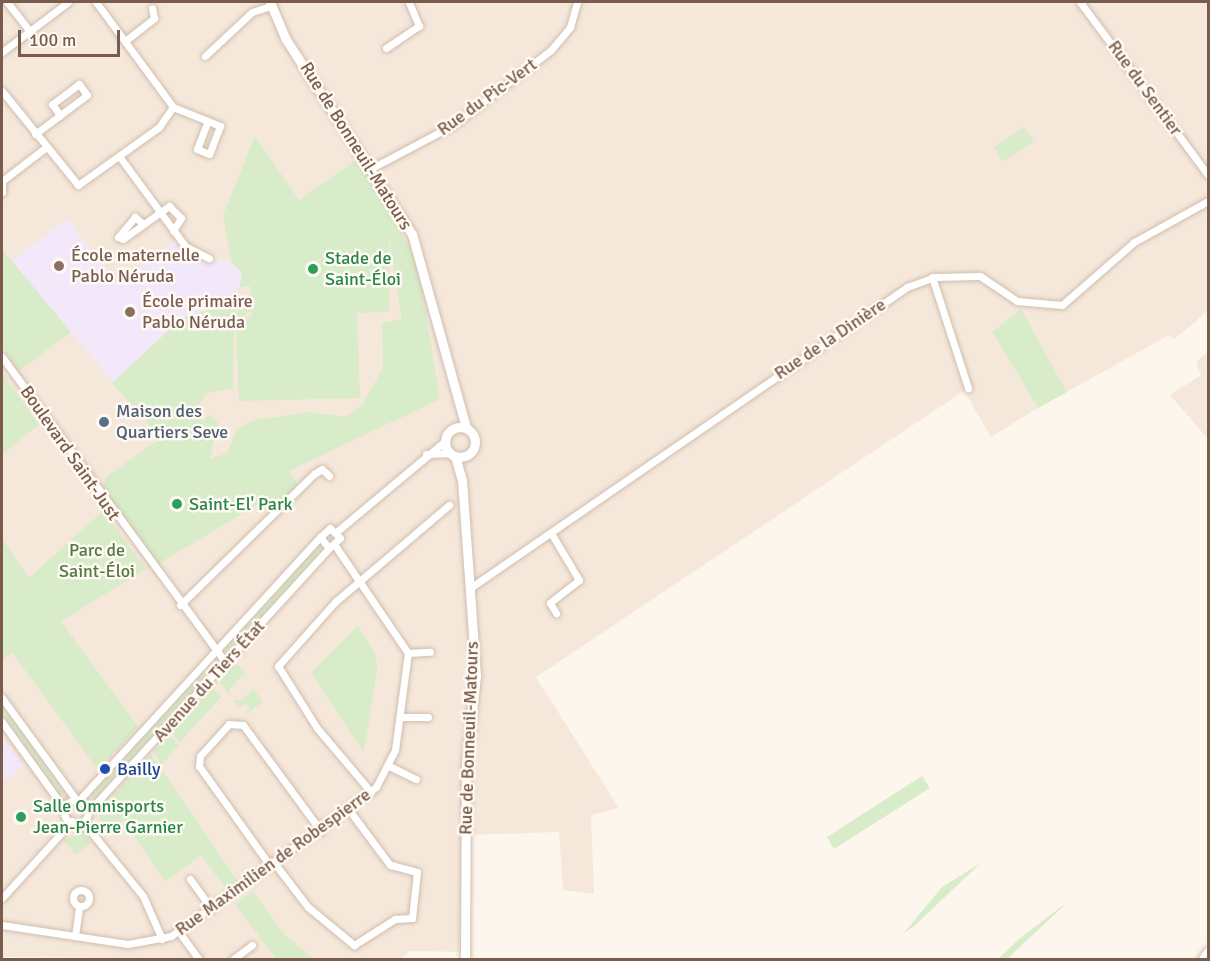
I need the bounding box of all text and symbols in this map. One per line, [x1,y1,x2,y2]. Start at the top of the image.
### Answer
scale bar [21,18,123,56]
text: 100 m [29,29,76,51]
street label: Rue du Sentier [1103,36,1187,140]
street label: Rue du Pic-Vert [433,54,541,140]
street label: Rue de Bonneuil-Matours [295,58,417,234]
place label: École maternelle Pablo Néruda [71,245,200,288]
place label: Stade de Saint-Éloi [325,248,401,290]
marker: École maternelle Pablo Néruda [52,259,66,273]
marker: Stade de Saint-Éloi [306,262,320,276]
place label: École primaire Pablo Néruda [142,291,253,334]
street label: Rue de la Dinière [770,294,890,384]
marker: École primaire Pablo Néruda [123,305,137,319]
street label: Boulevard Saint-Just [15,382,125,524]
place label: Maison des Quartiers Seve [116,401,228,444]
marker: Maison des Quartiers Seve [97,415,111,429]
place label: Saint-El' Park [189,493,293,515]
marker: Saint-El' Park [170,497,184,511]
park label: Parc de Saint-Éloi [59,540,135,582]
street label: Avenue du Tiers État [149,616,269,746]
street label: Rue de Bonneuil-Matours [455,641,483,835]
place label: Bailly [117,758,161,780]
marker: Bailly [98,762,112,776]
street label: Rue Maximilien de Robespierre [171,784,375,940]
place label: Salle Omnisports Jean-Pierre Garnier [33,796,183,838]
marker: Salle Omnisports Jean-Pierre Garnier [14,810,28,824]

